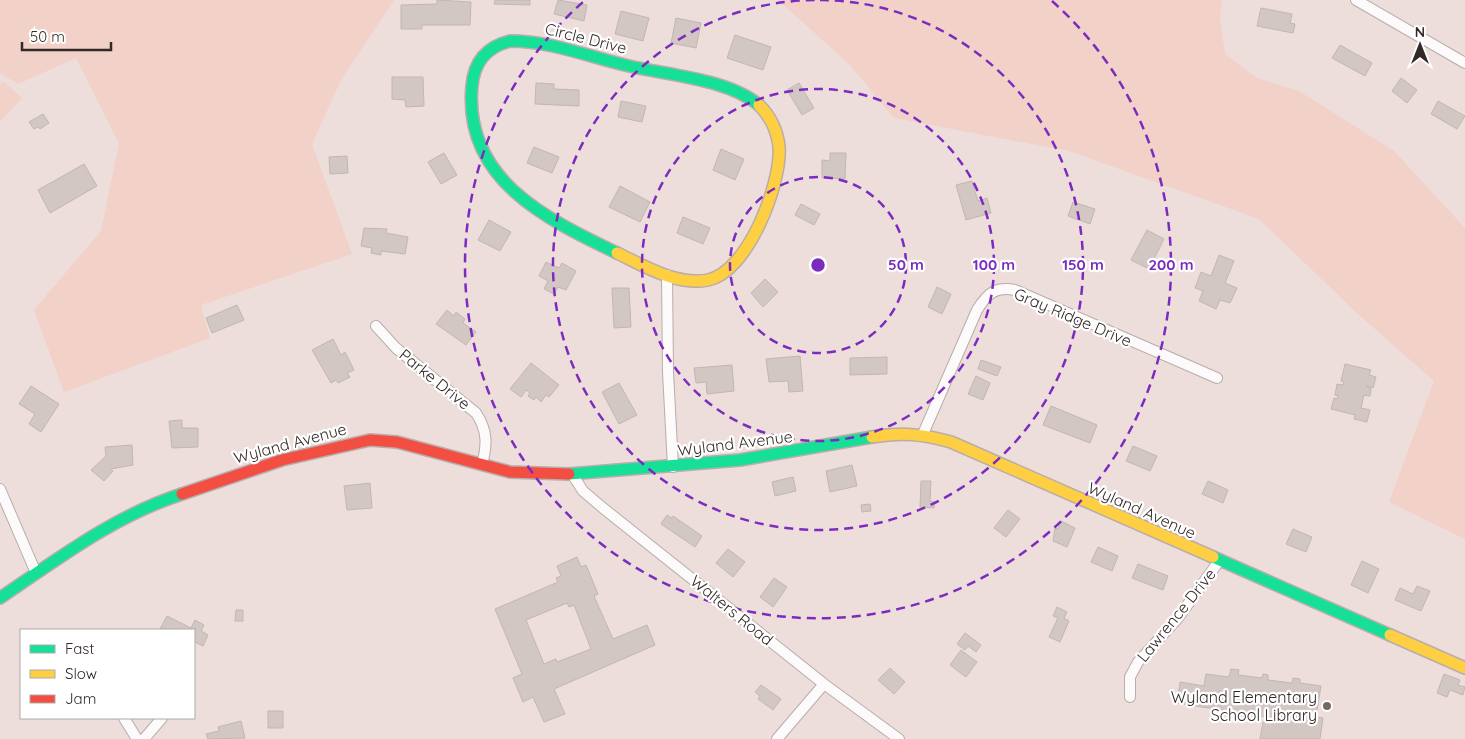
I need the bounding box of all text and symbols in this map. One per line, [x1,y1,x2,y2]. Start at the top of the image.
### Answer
street label: Circle Drive [543,18,629,58]
scale bar [22,20,111,52]
north arrow [1395,20,1445,70]
text: N [1415,23,1425,41]
text: 50 m [30,27,65,46]
text: 50 m [888,255,924,274]
text: 100 m [973,255,1015,274]
text: 150 m [1062,255,1104,274]
text: 200 m [1149,255,1194,274]
centre of rings [809,256,827,274]
street label: Gray Ridge Drive [1011,283,1135,351]
street label: Parke Drive [396,344,474,414]
street label: Wyland Avenue [231,418,349,468]
street label: Wyland Avenue [676,426,794,460]
street label: Wyland Avenue [1085,477,1199,543]
street label: Lawrence Drive [1132,564,1220,666]
street label: Walters Road [687,571,777,649]
legend [20,629,195,719]
text: Fast [65,639,94,658]
text: Slow [65,664,97,683]
place label: Wyland Elementary School Library [1171,687,1317,725]
text: Jam [65,689,96,708]
marker: Wyland Elementary School Library [1321,700,1333,712]

